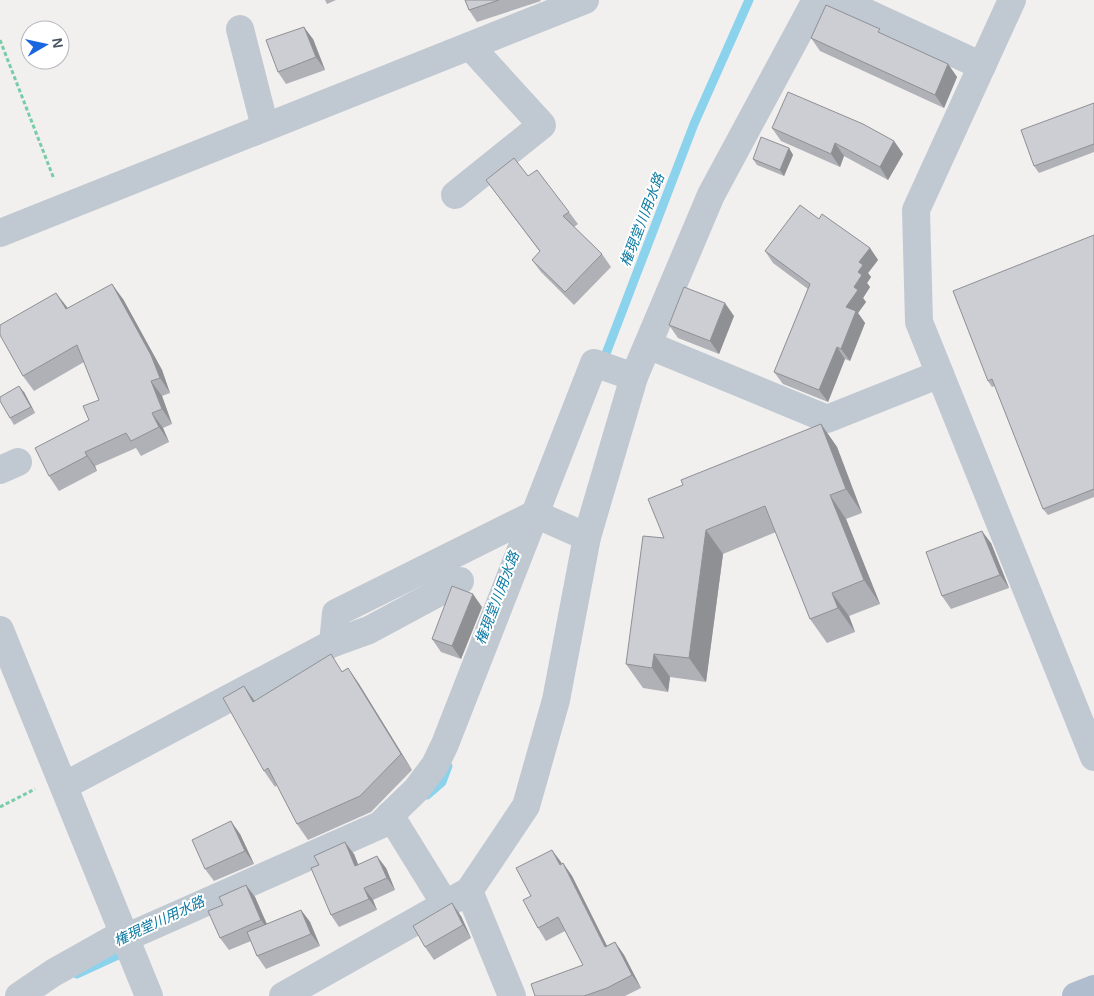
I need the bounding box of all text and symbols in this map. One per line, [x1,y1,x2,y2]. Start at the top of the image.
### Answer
north arrow [20,20,70,70]
text: N [49,37,67,49]
water label: 権現堂川用水路 [617,170,667,269]
water label: 権現堂川用水路 [472,548,522,647]
water label: 権現堂川用水路 [111,893,208,949]

